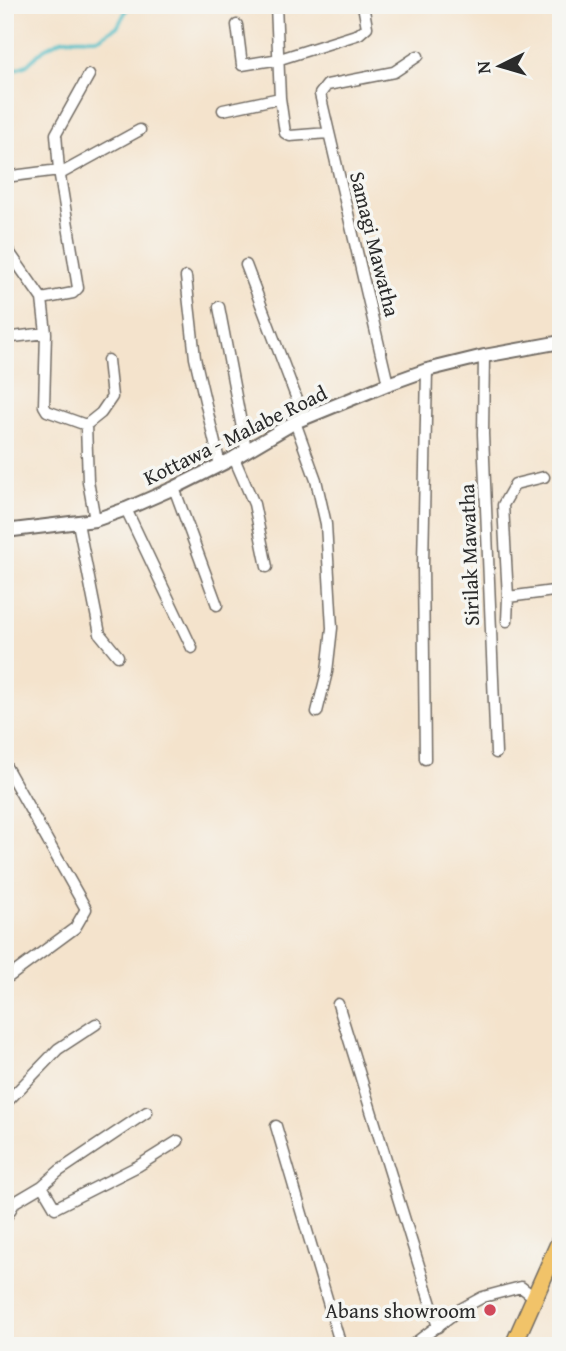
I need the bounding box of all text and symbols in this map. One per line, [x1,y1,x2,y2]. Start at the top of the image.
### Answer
north arrow [464,32,534,102]
text: N [469,60,498,75]
street label: Samagi Mawatha [342,168,408,320]
street label: Kottawa - Malabe Road [138,377,333,493]
street label: Sirilak Mawatha [451,483,487,627]
place label: Abans showroom [325,1295,476,1326]
marker: Abans showroom [482,1302,498,1318]

